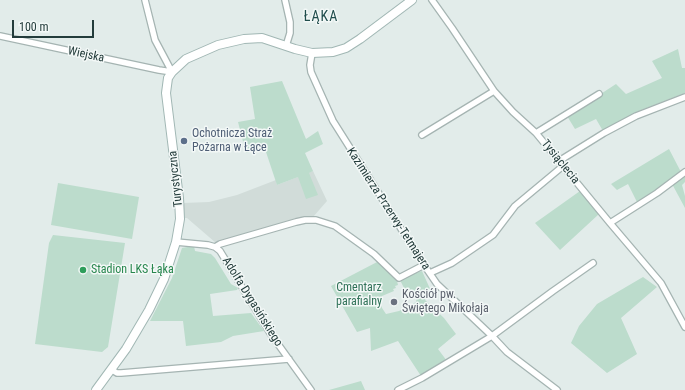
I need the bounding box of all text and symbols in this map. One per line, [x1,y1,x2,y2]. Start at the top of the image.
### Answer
district label: ŁĄKA [304,9,338,25]
scale bar [14,12,96,38]
text: 100 m [19,20,49,34]
street label: Wiejska [66,44,106,66]
place label: Ochotnicza Straż Pożarna w Łące [192,127,272,155]
marker: Ochotnicza Straż Pożarna w Łące [179,136,189,146]
street label: Tysiąclecia [538,137,582,187]
street label: Kazimierza Przerwy-Tetmajera [343,145,433,273]
street label: Turystyczna [166,150,186,208]
street label: Adolfa Dygasińskiego [219,255,285,349]
place label: Stadion LKS Łąka [91,263,174,277]
marker: Stadion LKS Łąka [78,265,88,275]
park label: Cmentarz parafialny [336,281,382,309]
place label: Kościół pw. Świętego Mikołaja [402,288,489,316]
marker: Kościół pw. Świętego Mikołaja [389,297,399,307]

